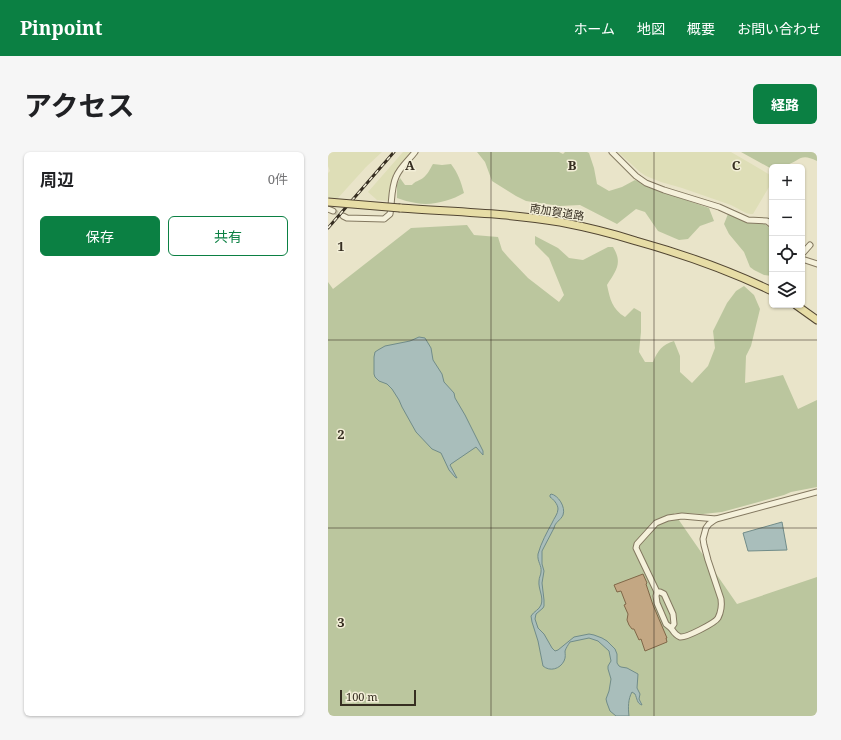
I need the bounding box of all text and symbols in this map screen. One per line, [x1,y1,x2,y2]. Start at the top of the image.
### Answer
text: Pinpoint [20,15,102,41]
text: ホーム [573,19,615,38]
text: 地図 [637,19,665,38]
text: 概要 [687,19,715,38]
text: お問い合わせ [737,19,821,38]
button: 経路 [753,84,817,124]
text: アクセス [24,86,135,124]
text: A [405,156,415,174]
text: B [568,156,577,174]
text: C [732,156,741,174]
map controls [769,164,805,308]
button: + [769,164,805,200]
text: 周辺 [40,168,74,191]
text: 0件 [268,170,288,188]
street label: 南加賀道路 [529,200,585,223]
button: − [769,200,805,236]
button: 保存 [40,216,160,256]
button: 共有 [168,216,288,256]
button: locate [769,236,805,272]
text: 1 [337,237,345,255]
button: layers [769,272,805,308]
text: 2 [337,425,345,443]
text: 3 [337,613,345,631]
scale bar [340,688,416,707]
text: 100 m [346,689,378,704]

